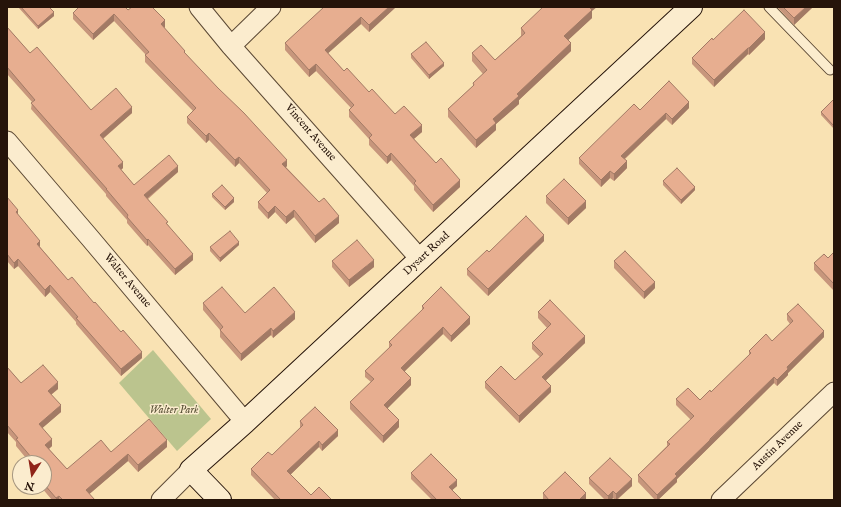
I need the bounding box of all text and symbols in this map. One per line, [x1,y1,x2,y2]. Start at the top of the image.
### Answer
street label: Vincent Avenue [282,102,338,164]
street label: Dysart Road [401,229,453,279]
street label: Walter Avenue [101,251,153,311]
park label: Walter Park [149,404,199,418]
street label: Austin Avenue [750,418,806,474]
north arrow [12,455,52,495]
text: N [24,478,36,494]

